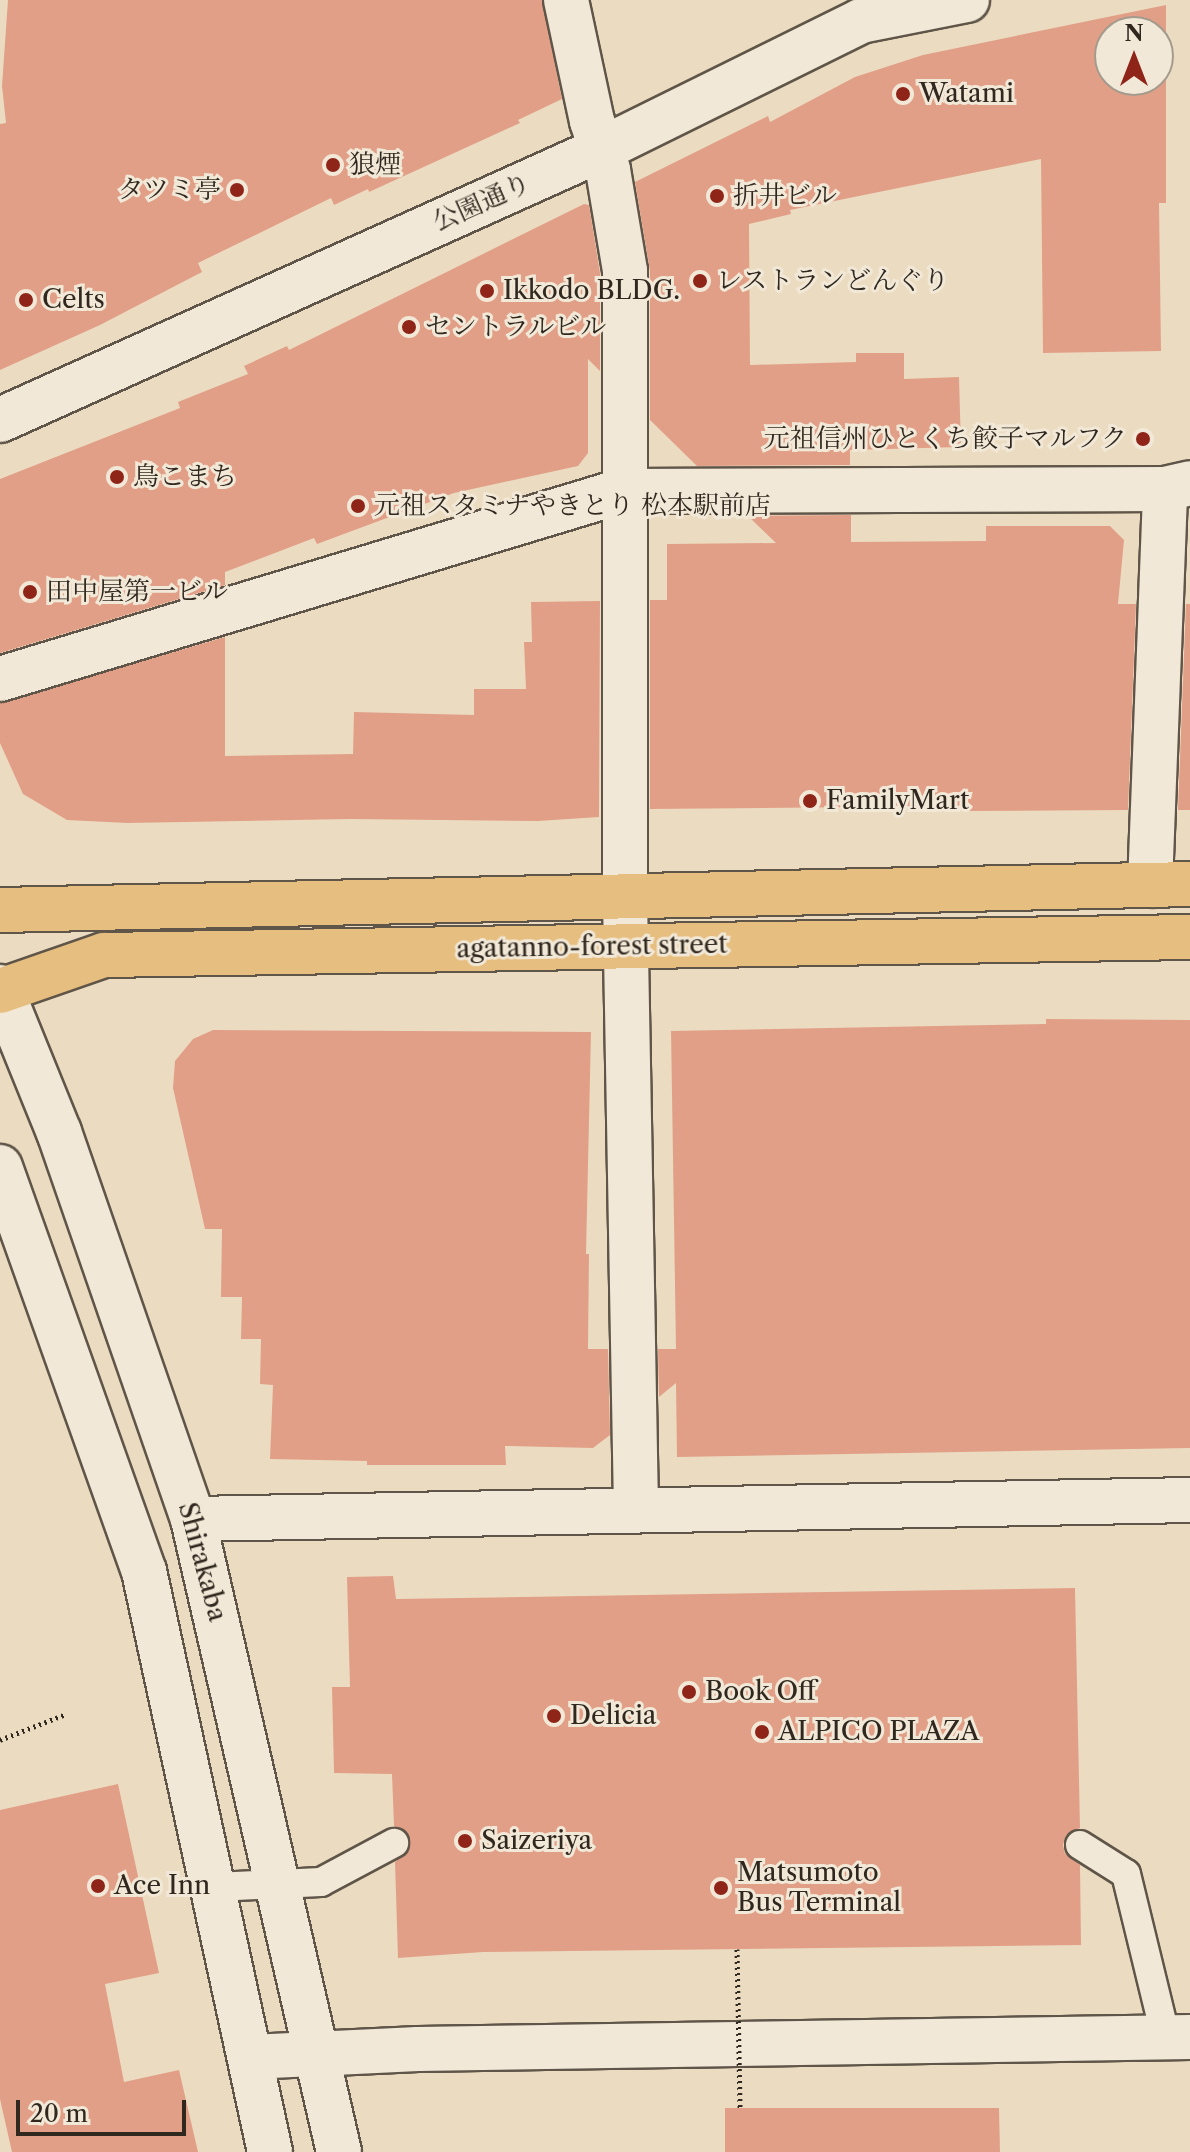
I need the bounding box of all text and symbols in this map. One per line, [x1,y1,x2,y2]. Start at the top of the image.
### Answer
north arrow [1094,16,1174,96]
text: N [1124,20,1144,47]
place label: Watami [919,78,1014,110]
marker: Watami [894,85,912,103]
place label: 狼煙 [349,149,401,181]
marker: 狼煙 [324,156,342,174]
street label: 公園通り [428,168,536,238]
place label: タツミ亭 [117,174,221,206]
place label: 折井ビル [733,180,837,212]
marker: タツミ亭 [228,181,246,199]
marker: 折井ビル [708,187,726,205]
place label: レストランどんぐり [716,265,950,297]
marker: レストランどんぐり [691,272,709,290]
place label: Ikkodo BLDG. [503,275,680,307]
marker: Ikkodo BLDG. [478,282,496,300]
place label: Celts [42,284,105,316]
marker: Celts [17,291,35,309]
place label: セントラルビル [425,311,607,343]
marker: セントラルビル [400,318,418,336]
place label: 元祖信州ひとくち餃子マルフク [763,423,1127,455]
marker: 元祖信州ひとくち餃子マルフク [1134,430,1152,448]
place label: 鳥こまち [133,461,237,493]
marker: 鳥こまち [108,468,126,486]
place label: 元祖スタミナやきとり 松本駅前店 [374,490,771,522]
marker: 元祖スタミナやきとり 松本駅前店 [349,497,367,515]
place label: 田中屋第一ビル [46,576,228,608]
marker: 田中屋第一ビル [21,583,39,601]
place label: FamilyMart [826,785,969,817]
marker: FamilyMart [801,792,819,810]
street label: agatanno-forest street [456,929,728,965]
street label: Shirakaba [171,1499,233,1625]
place label: Book Off [705,1676,816,1708]
marker: Book Off [680,1683,698,1701]
place label: Delicia [570,1700,657,1732]
marker: Delicia [545,1707,563,1725]
place label: ALPICO PLAZA [778,1716,980,1748]
marker: ALPICO PLAZA [753,1723,771,1741]
place label: Saizeriya [481,1825,592,1857]
marker: Saizeriya [456,1832,474,1850]
place label: Matsumoto Bus Terminal [737,1857,902,1918]
place label: Ace Inn [114,1870,210,1902]
marker: Ace Inn [89,1877,107,1895]
marker: Matsumoto Bus Terminal [712,1879,730,1897]
scale bar [20,2084,190,2134]
text: 20 m [30,2099,88,2128]

